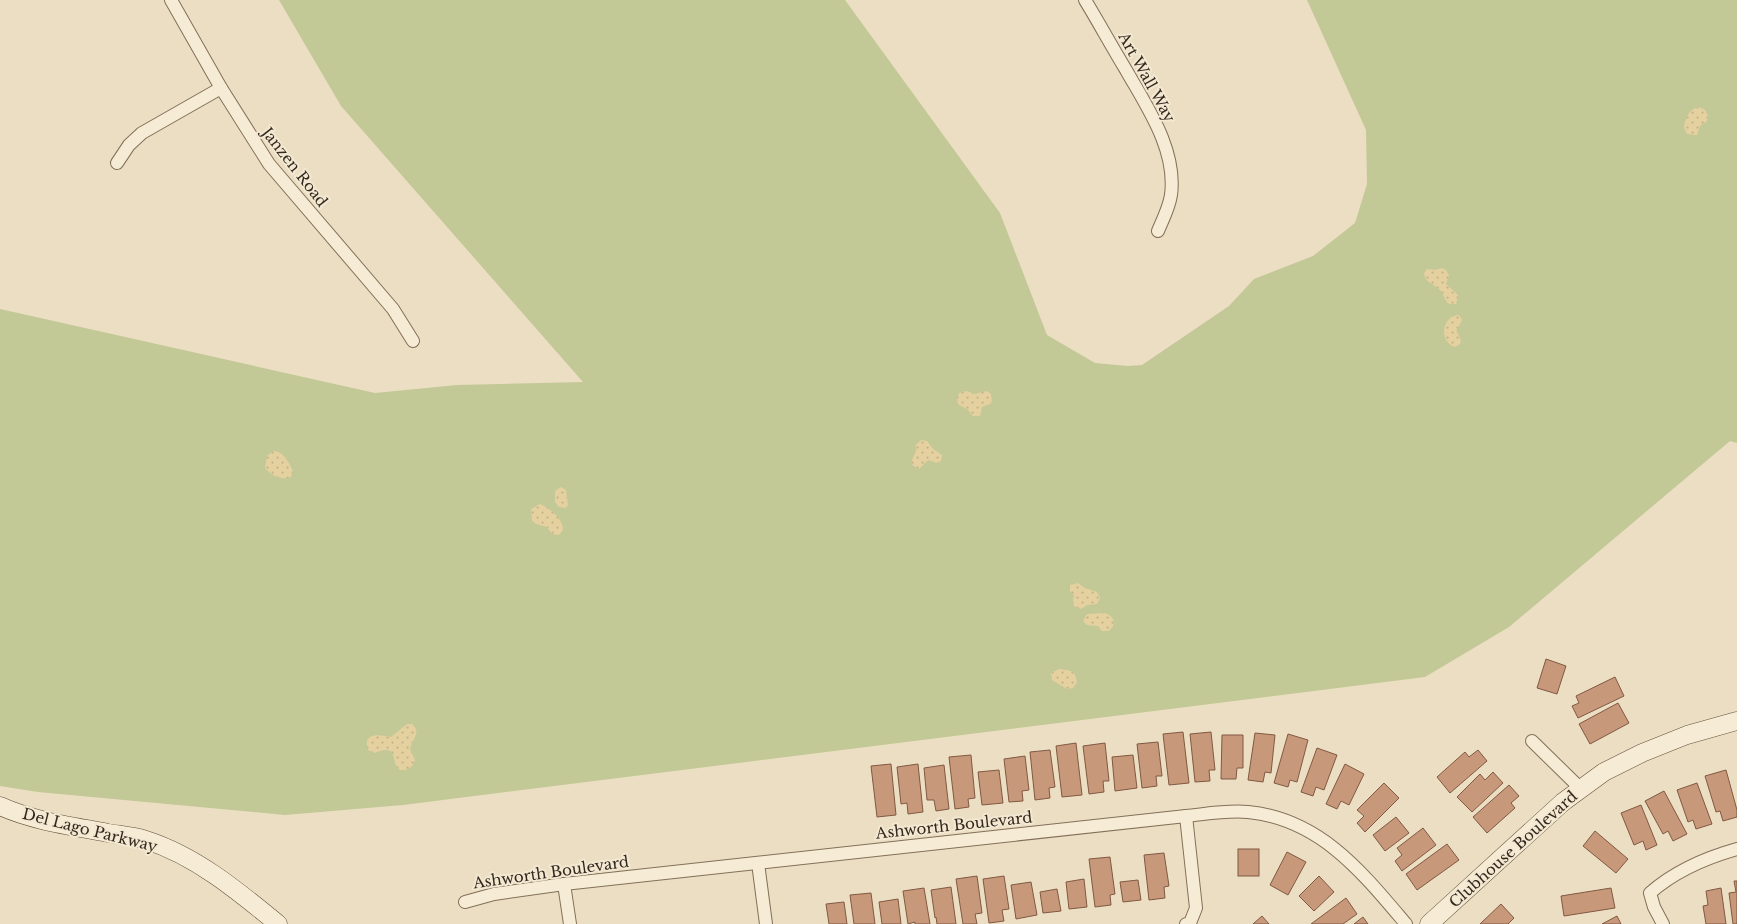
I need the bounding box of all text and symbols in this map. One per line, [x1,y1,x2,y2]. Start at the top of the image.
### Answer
street label: Art Wall Way [1114,28,1180,126]
street label: Janzen Road [257,122,332,211]
street label: Clubhouse Boulevard [1445,786,1581,912]
street label: Del Lago Parkway [21,804,160,856]
street label: Ashworth Boulevard [874,807,1033,843]
street label: Ashworth Boulevard [471,852,630,892]

